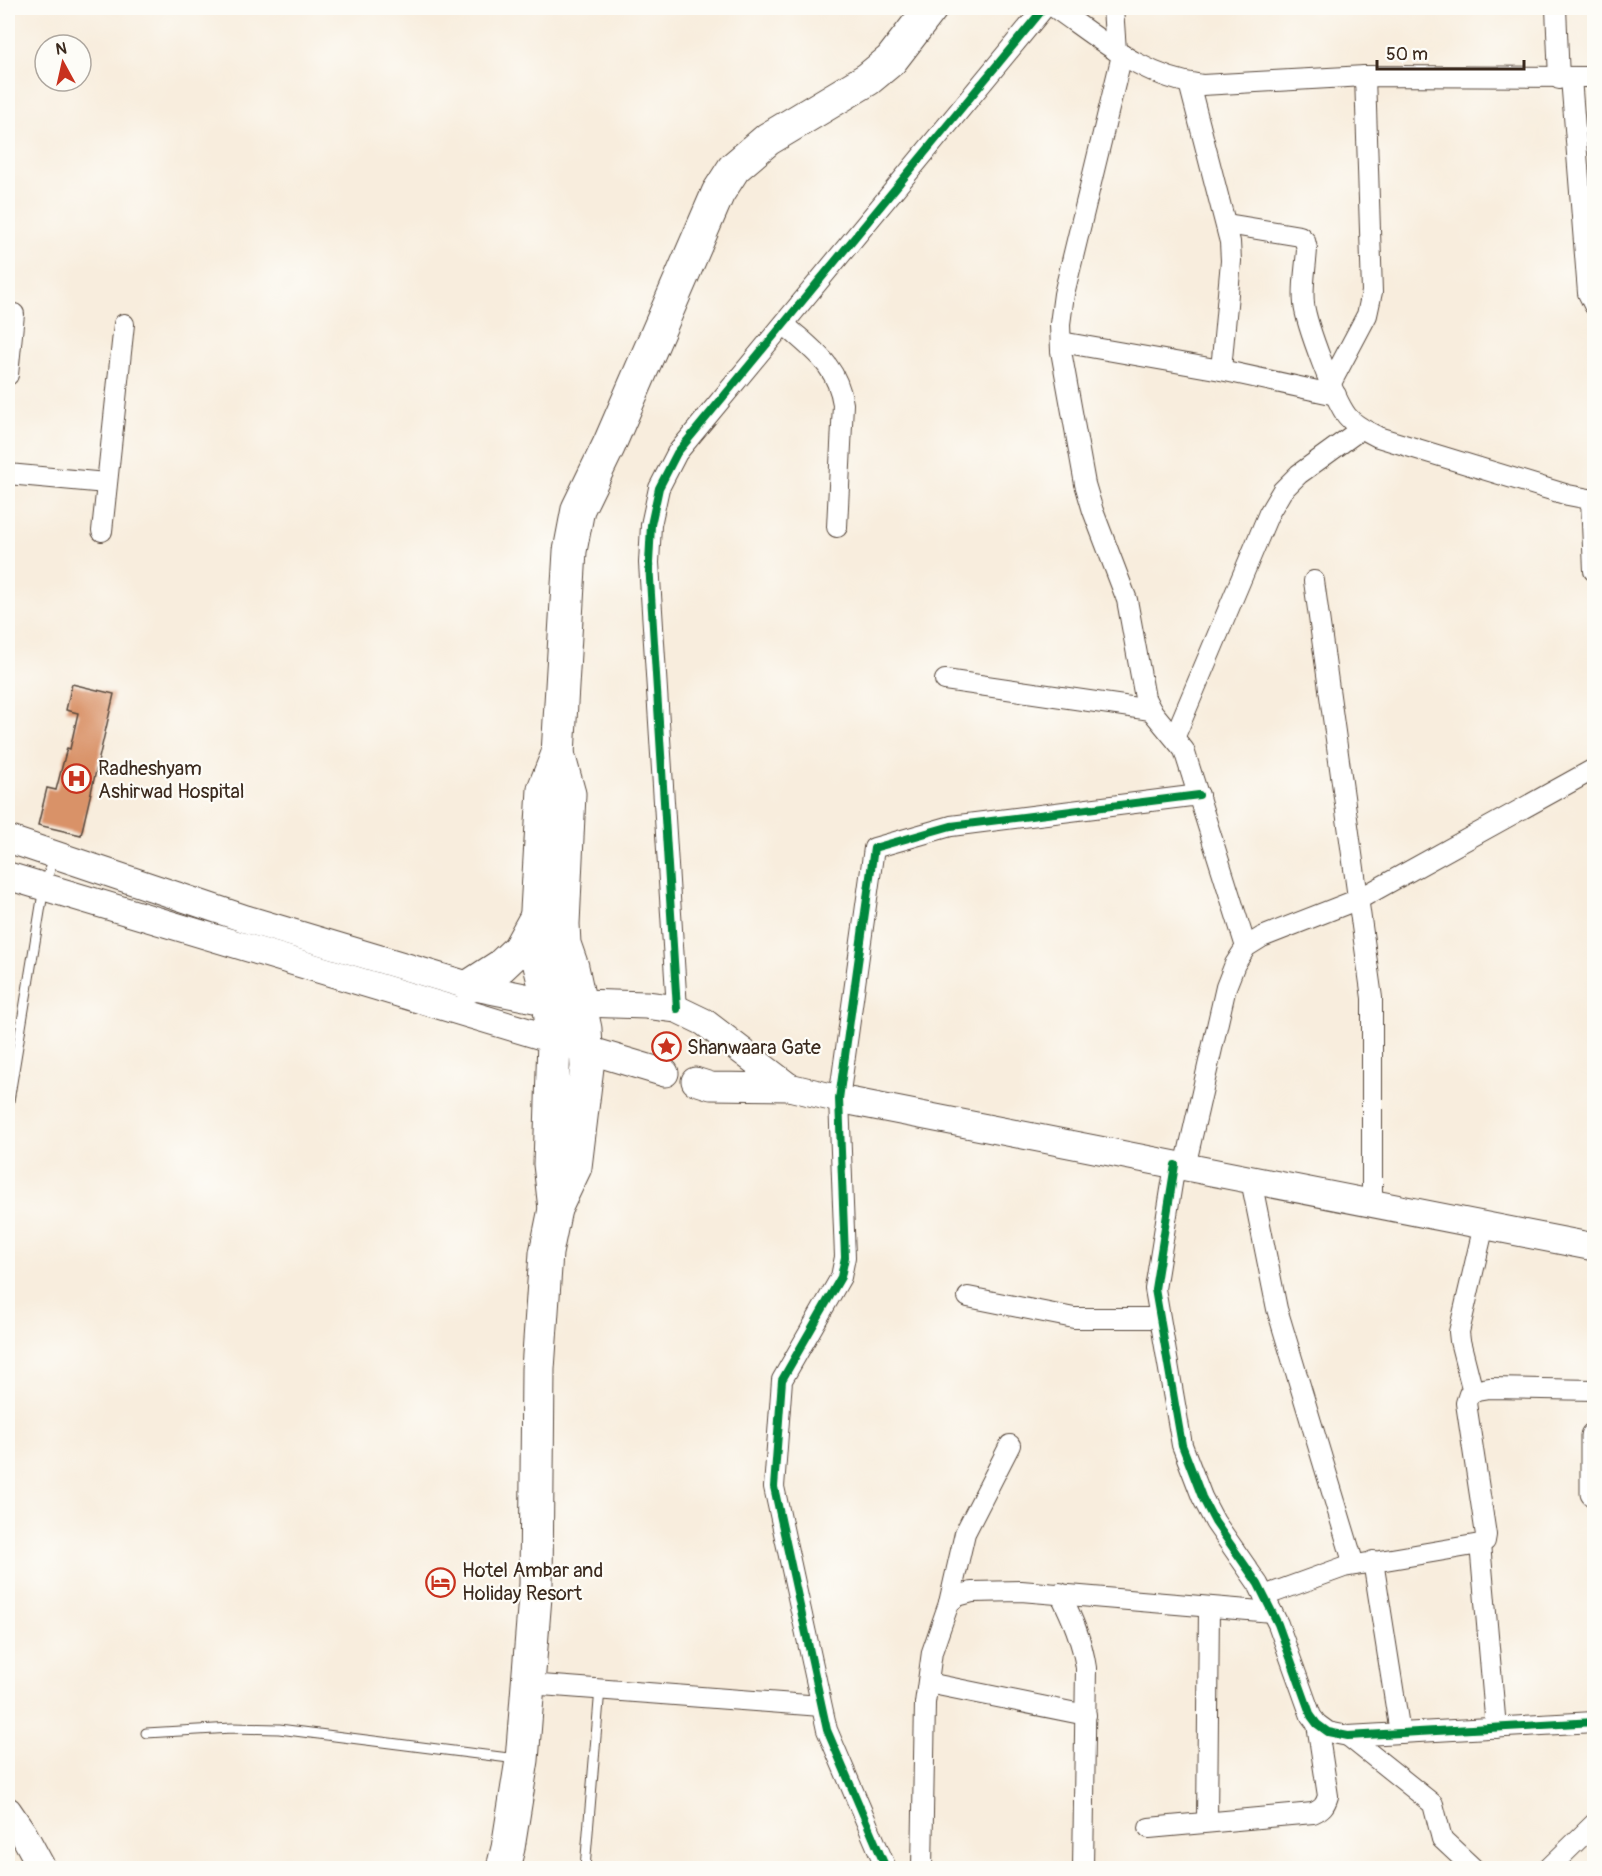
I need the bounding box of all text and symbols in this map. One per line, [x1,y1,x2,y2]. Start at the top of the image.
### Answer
north arrow [33,33,93,93]
scale bar [1377,33,1524,71]
text: N [54,38,68,60]
text: 50 m [1386,43,1428,66]
place label: Radheshyam Ashirwad Hospital [98,756,245,804]
hospital icon: Radheshyam Ashirwad Hospital [61,763,93,795]
place icon: Shanwaara Gate [650,1031,682,1063]
place label: Shanwaara Gate [687,1035,821,1060]
place label: Hotel Ambar and Holiday Resort [462,1558,603,1606]
hotel icon: Hotel Ambar and Holiday Resort [425,1566,457,1598]

